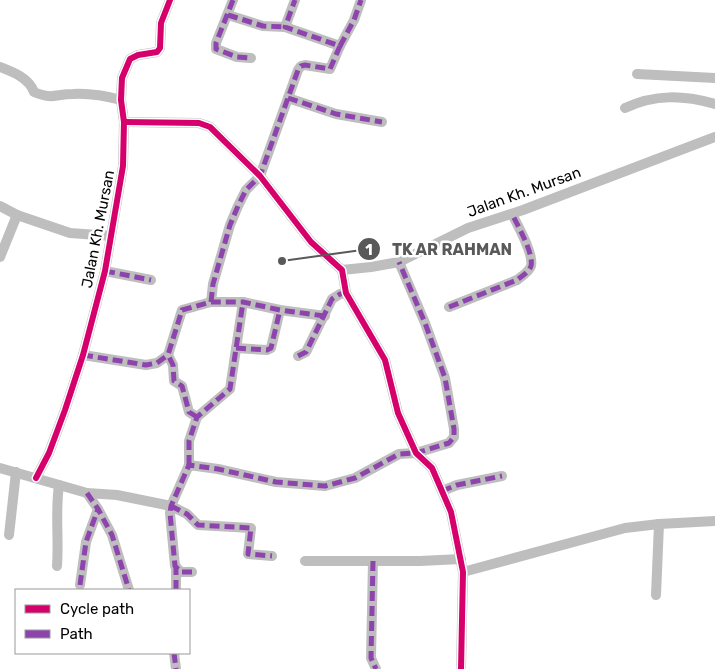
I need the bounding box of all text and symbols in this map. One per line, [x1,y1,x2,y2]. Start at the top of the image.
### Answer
street label: Jalan Kh. Mursan [465,163,583,221]
street label: Jalan Kh. Mursan [78,169,118,289]
callout: TK AR RAHMAN [356,234,522,265]
text: TK AR RAHMAN [392,240,512,259]
text: 1 [365,241,373,259]
legend [15,589,190,654]
text: Cycle path [60,600,134,618]
text: Path [60,625,93,643]

